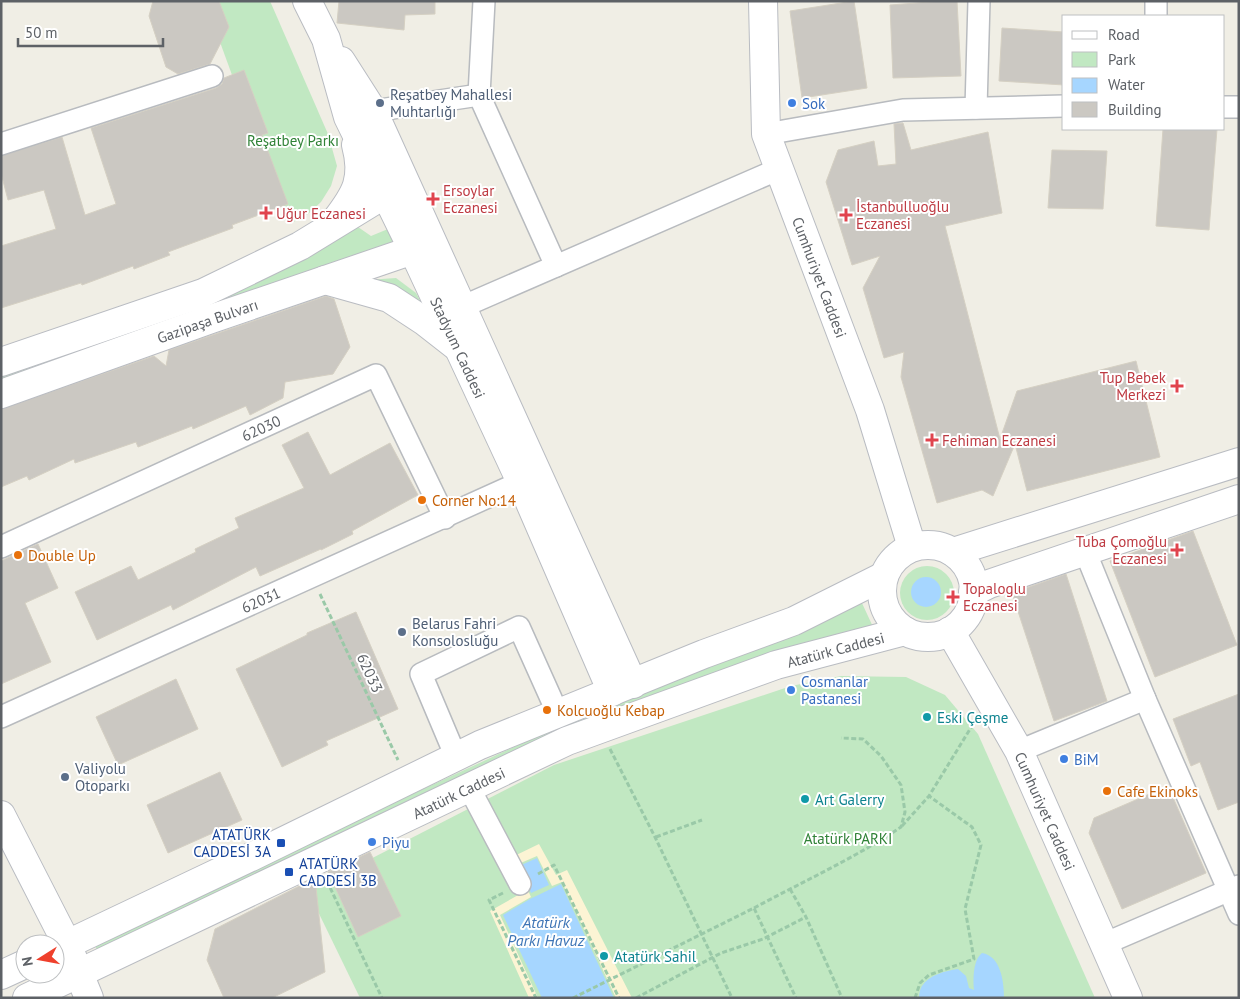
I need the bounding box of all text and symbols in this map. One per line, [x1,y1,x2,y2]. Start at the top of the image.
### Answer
scale bar [18,15,162,47]
legend [1062,15,1225,130]
text: 50 m [25,23,58,42]
text: Road [1108,25,1140,44]
text: Park [1108,50,1136,69]
text: Water [1108,75,1145,94]
place label: Reşatbey Mahallesi Muhtarlığı [390,85,512,121]
place label: Sok [802,94,826,113]
marker: Reşatbey Mahallesi Muhtarlığı [374,97,386,109]
marker: Sok [786,97,798,109]
text: Building [1108,100,1162,119]
park label: Reşatbey Parkı [247,131,339,150]
place label: Ersoylar Eczanesi [443,181,498,217]
marker: Ersoylar Eczanesi [427,193,439,205]
place label: İstanbulluoğlu Eczanesi [856,197,949,233]
place label: Uğur Eczanesi [276,204,366,223]
marker: Uğur Eczanesi [260,207,272,219]
marker: İstanbulluoğlu Eczanesi [840,209,852,221]
street label: Cumhuriyet Caddesi [789,214,851,340]
street label: Gazipaşa Bulvarı [154,294,260,347]
street label: Stadyum Caddesi [427,294,490,401]
place label: Tup Bebek Merkezi [1100,368,1167,404]
marker: Tup Bebek Merkezi [1170,379,1184,393]
street label: 62030 [238,411,284,445]
place label: Fehiman Eczanesi [942,431,1056,450]
marker: Fehiman Eczanesi [926,434,938,446]
place label: Corner No:14 [432,491,516,510]
marker: Corner No:14 [416,494,428,506]
place label: Tuba Çomoğlu Eczanesi [1076,532,1167,568]
marker: Tuba Çomoğlu Eczanesi [1171,544,1183,556]
place label: Double Up [28,546,96,565]
marker: Double Up [12,549,24,561]
place label: Topaloglu Eczanesi [963,579,1026,615]
street label: 62031 [238,583,283,617]
marker: Topaloglu Eczanesi [947,591,959,603]
place label: Belarus Fahri Konsolosluğu [412,614,498,650]
marker: Belarus Fahri Konsolosluğu [396,626,408,638]
street label: Atatürk Caddesi [785,627,886,671]
street label: 62033 [353,650,387,696]
place label: Cosmanlar Pastanesi [801,672,868,708]
marker: Cosmanlar Pastanesi [785,684,797,696]
place label: Kolcuoğlu Kebap [557,701,665,720]
marker: Kolcuoğlu Kebap [541,704,553,716]
place label: Eski Çeşme [937,708,1008,727]
marker: Eski Çeşme [921,711,933,723]
street label: Cumhuriyet Caddesi [1011,749,1080,873]
place label: BiM [1074,750,1099,769]
marker: BiM [1058,753,1070,765]
place label: Valiyolu Otoparkı [74,759,130,795]
street label: Atatürk Caddesi [409,763,508,823]
marker: Valiyolu Otoparkı [59,771,71,783]
place label: Cafe Ekinoks [1117,782,1198,801]
marker: Cafe Ekinoks [1101,785,1113,797]
place label: Art Galerry [815,790,884,809]
marker: Art Galerry [799,793,811,805]
place label: ATATÜRK CADDESİ 3A [193,825,271,861]
park label: Atatürk PARKI [804,829,892,848]
place label: Piyu [382,833,409,852]
marker: Piyu [366,836,378,848]
marker: ATATÜRK CADDESİ 3A [275,837,287,849]
place label: ATATÜRK CADDESİ 3B [299,854,377,890]
marker: ATATÜRK CADDESİ 3B [283,866,295,878]
water label: Atatürk Parkı Havuz [507,912,586,950]
north arrow [15,934,65,984]
place label: Atatürk Sahil [614,947,697,966]
marker: Atatürk Sahil [598,950,610,962]
text: N [18,955,37,968]

